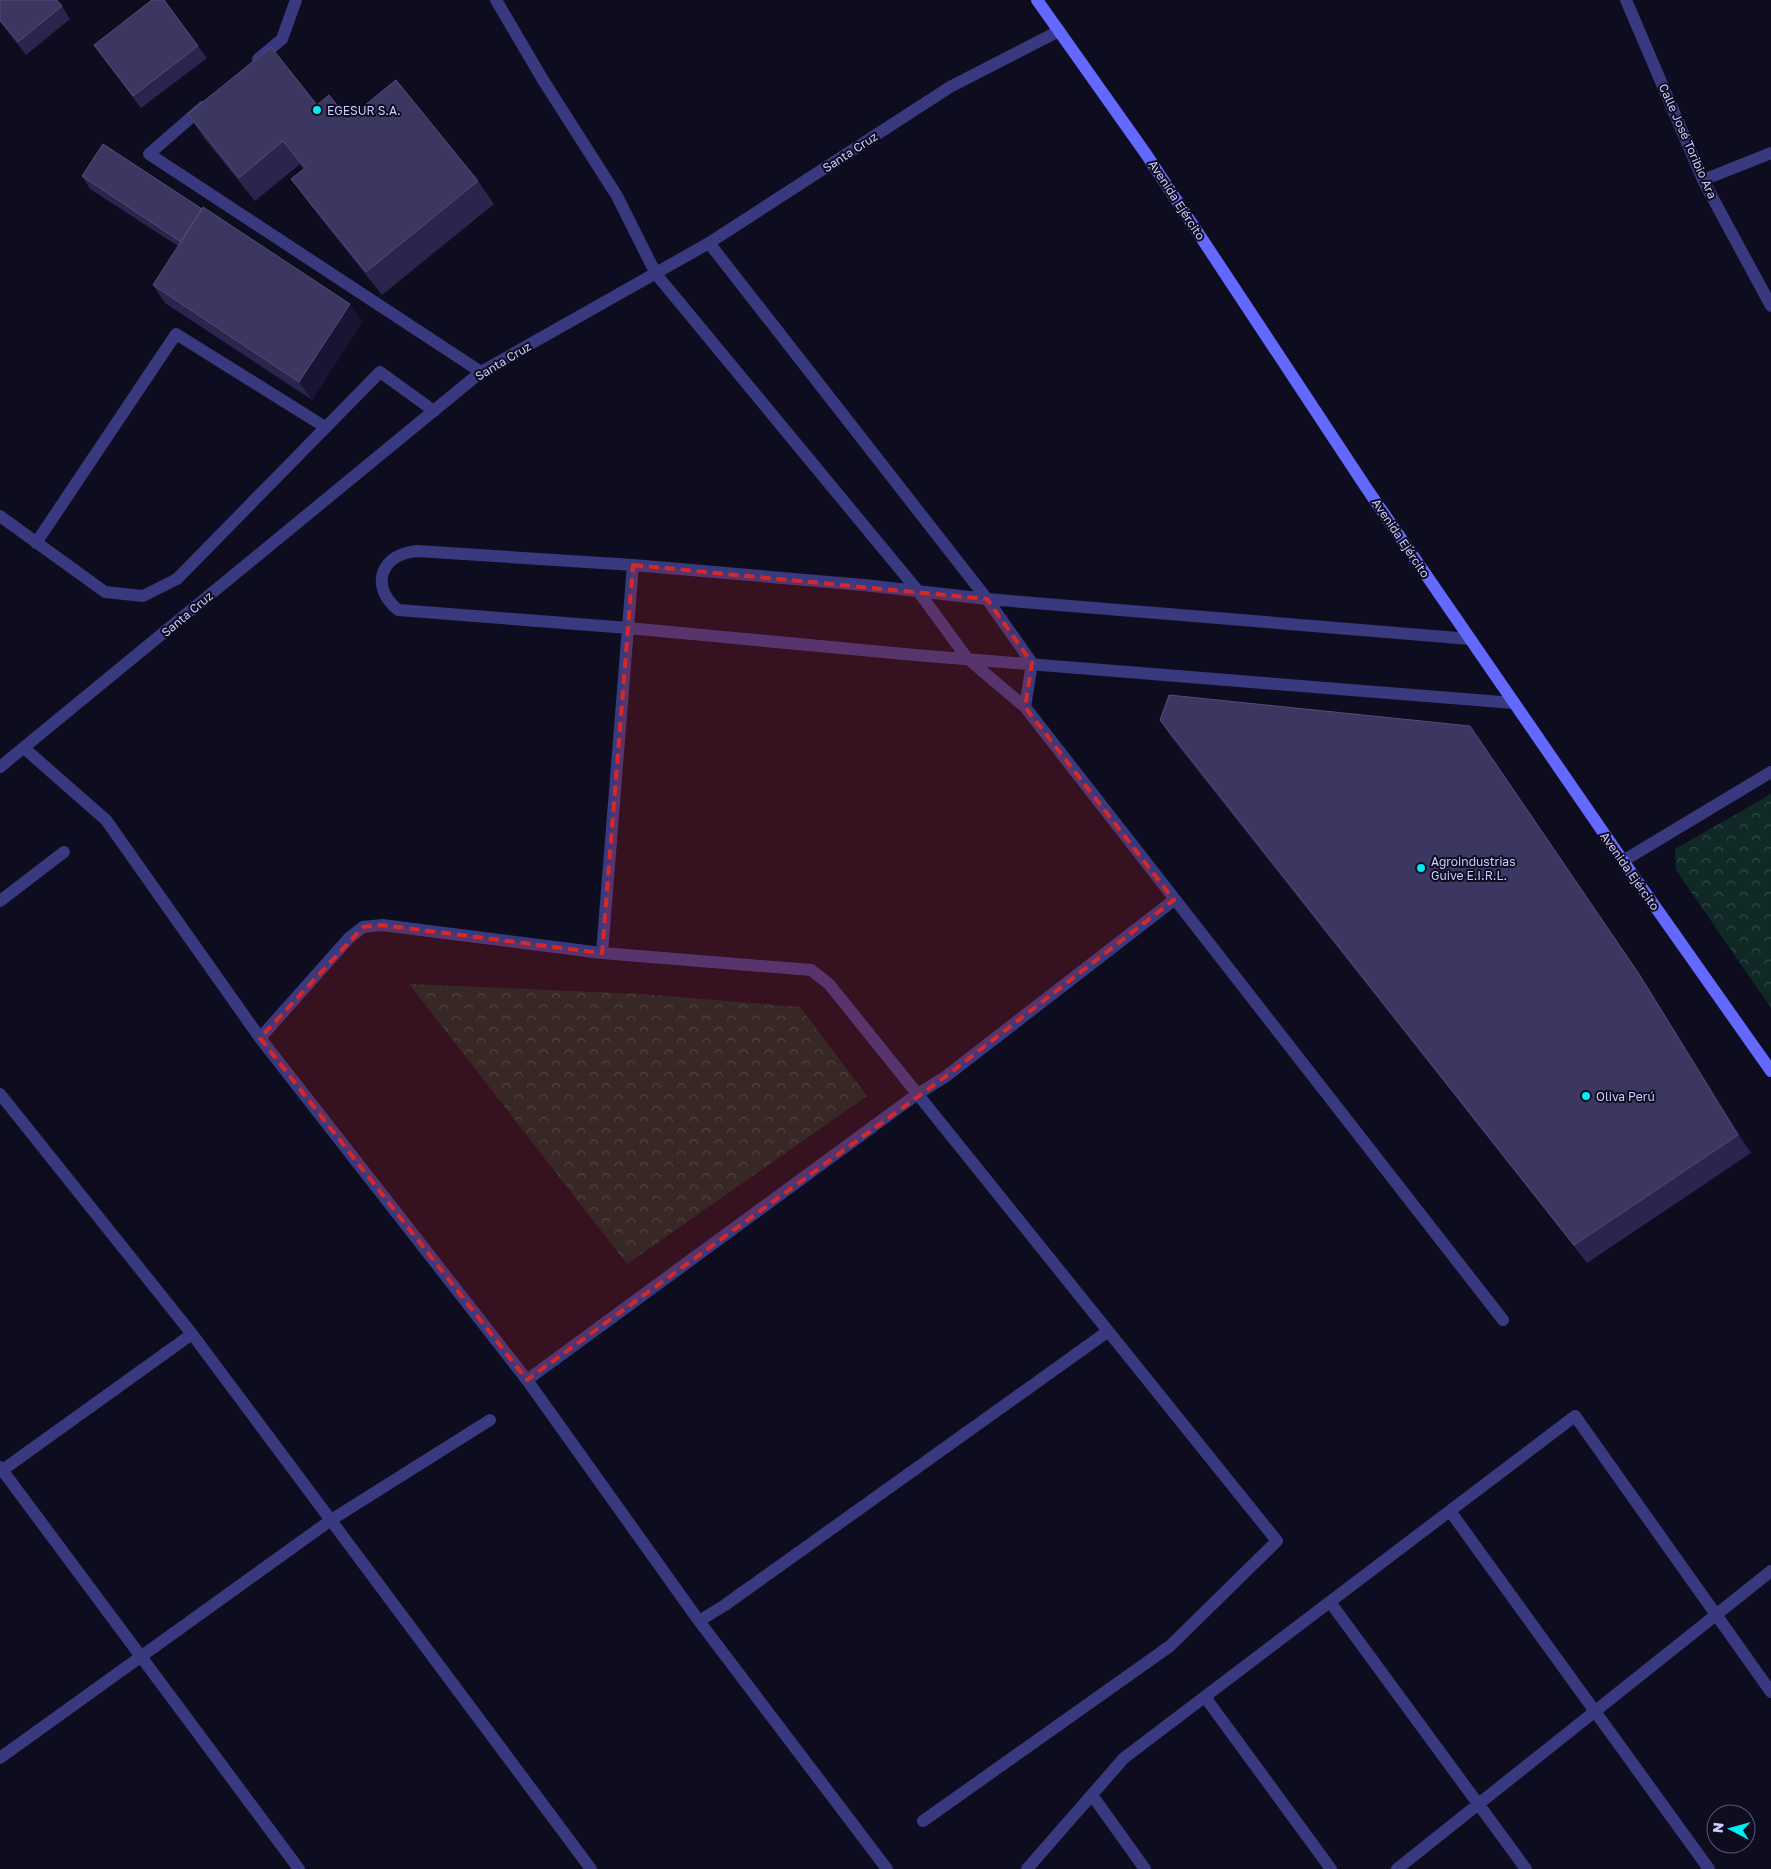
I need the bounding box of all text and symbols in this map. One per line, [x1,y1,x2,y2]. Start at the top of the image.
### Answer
street label: Calle José Toribio Ara [1656,81,1720,201]
place label: EGESUR S.A. [327,103,401,118]
marker: EGESUR S.A. [311,104,323,116]
street label: Santa Cruz [820,129,880,175]
street label: Avenida Ejército [1146,157,1208,243]
street label: Santa Cruz [472,338,534,384]
street label: Avenida Ejército [1369,496,1433,580]
street label: Santa Cruz [158,588,216,640]
street label: Avenida Ejército [1597,829,1663,913]
place label: Agroindustrias Guive E.I.R.L. [1431,854,1516,883]
marker: Agroindustrias Guive E.I.R.L. [1415,862,1427,874]
place label: Oliva Perú [1596,1089,1655,1104]
marker: Oliva Perú [1580,1090,1592,1102]
north arrow [1706,1804,1756,1854]
text: N [1709,1821,1727,1834]

